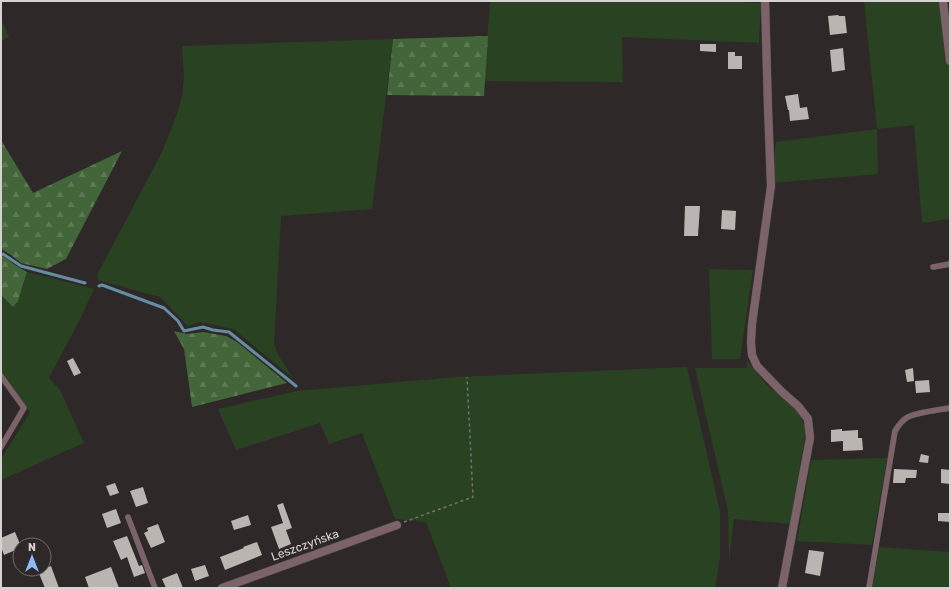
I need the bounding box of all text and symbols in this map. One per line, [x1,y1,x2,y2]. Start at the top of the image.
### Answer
street label: Leszczyńska [269,526,341,564]
north arrow [12,537,52,577]
text: N [28,541,36,554]

